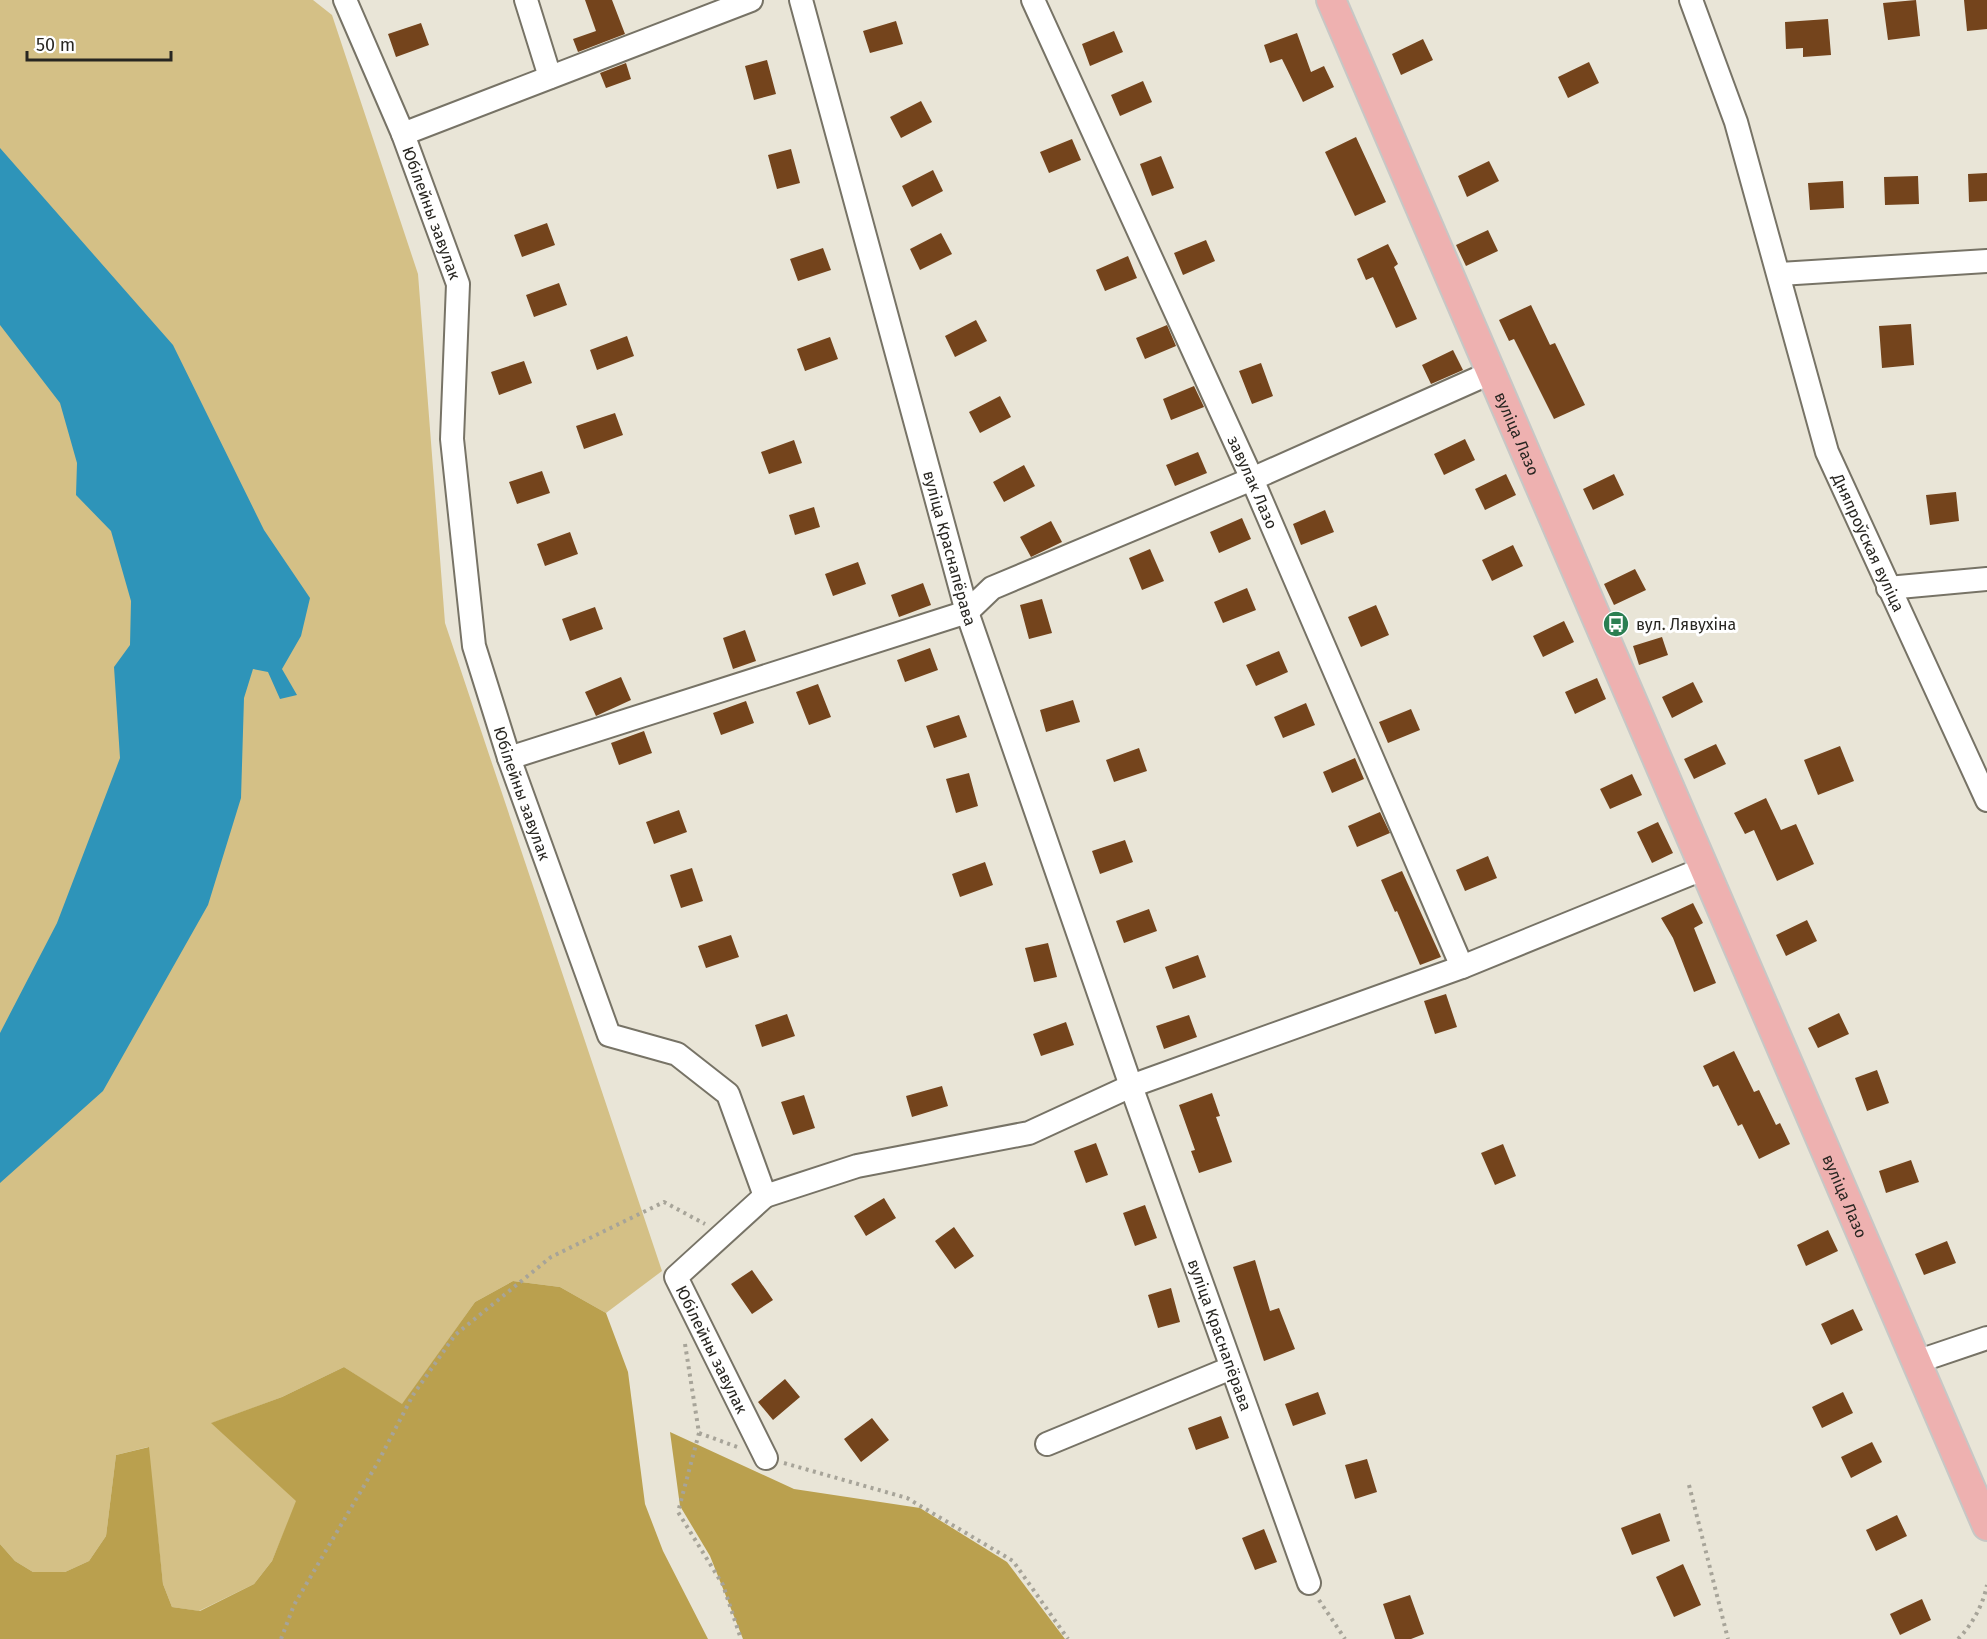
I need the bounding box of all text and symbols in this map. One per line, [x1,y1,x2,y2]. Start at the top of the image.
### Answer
scale bar [27,24,171,62]
text: 50 m [36,34,75,56]
street label: Юбілейны завулак [399,144,465,283]
street label: вуліца Лазо [1491,389,1544,478]
street label: завулак Лазо [1224,433,1282,532]
street label: вуліца Краснапёрава [920,469,980,628]
street label: Дняпроўская вуліца [1828,469,1909,615]
bus stop icon: вул. Лявухіна [1601,609,1631,639]
place label: вул. Лявухіна [1636,615,1736,634]
street label: Юбілейны завулак [490,724,555,863]
street label: вуліца Лазо [1819,1151,1872,1241]
street label: вуліца Краснапёрава [1184,1256,1256,1413]
street label: Юбілейны завулак [672,1282,752,1417]

